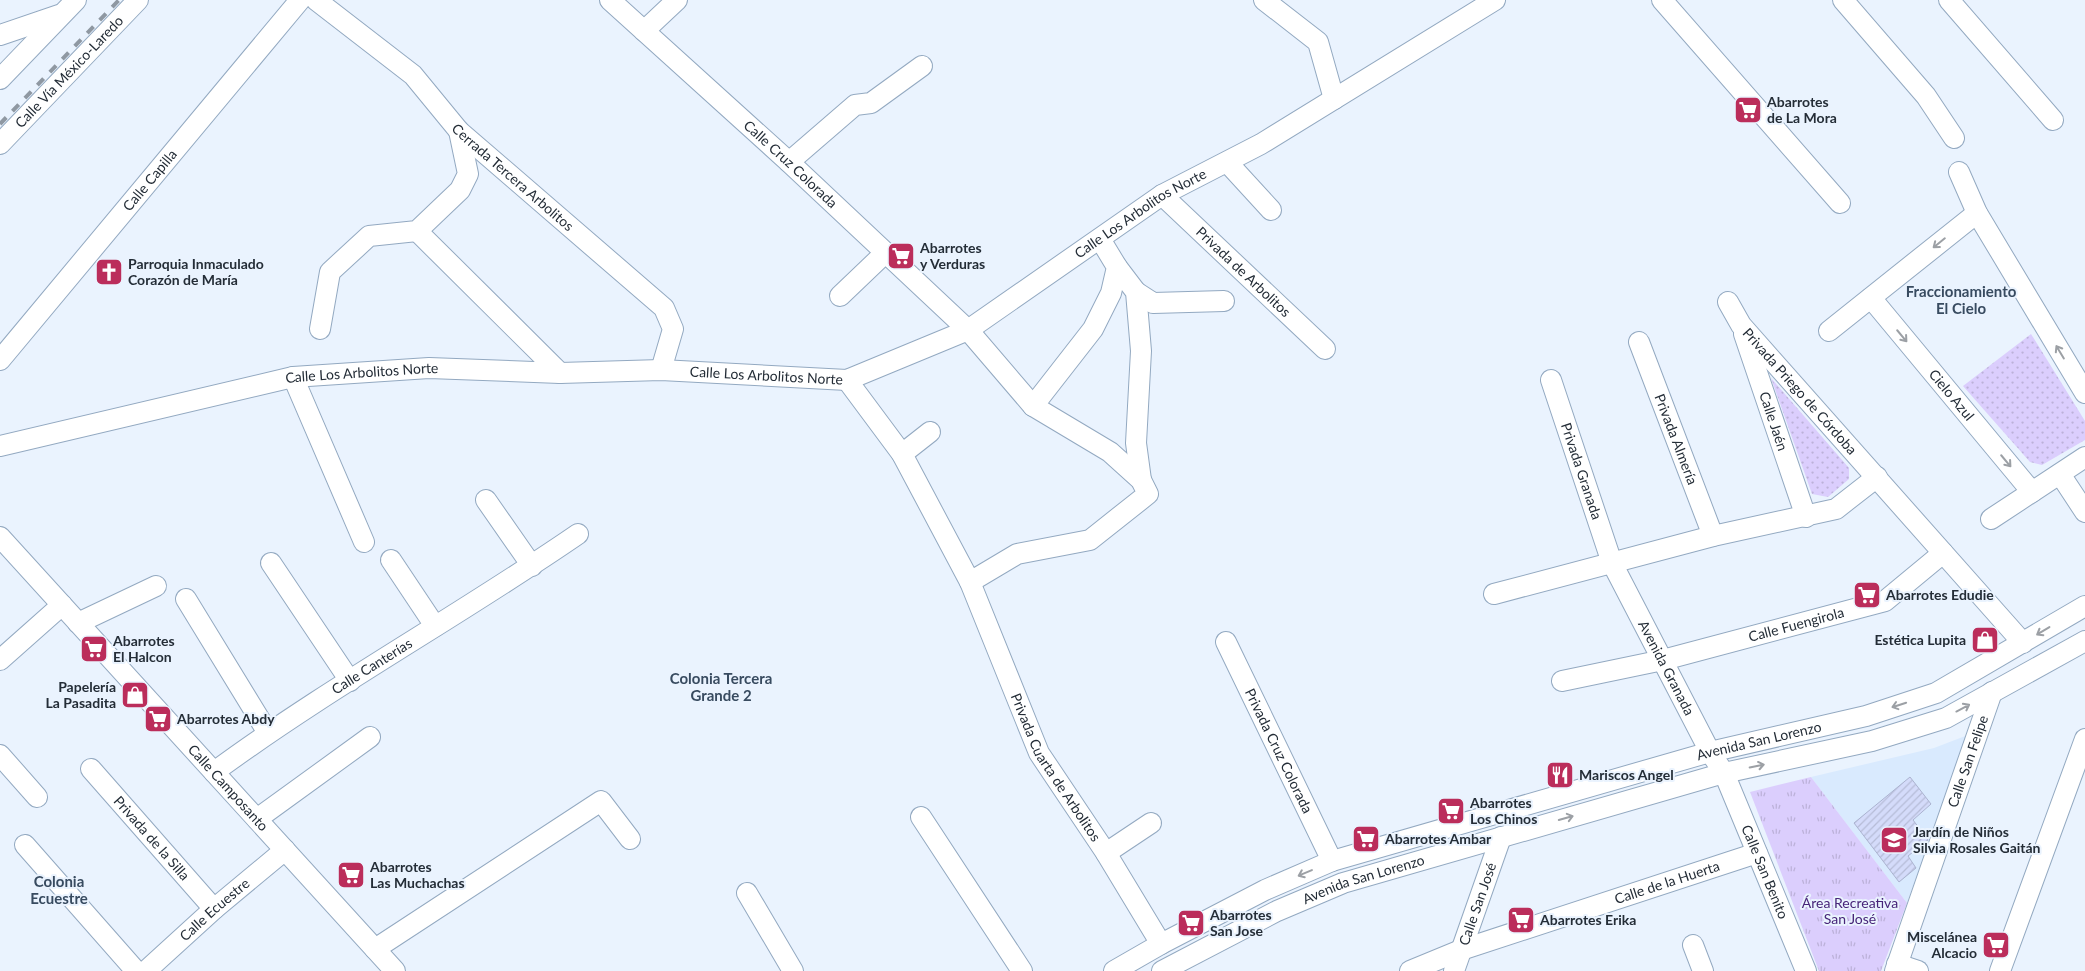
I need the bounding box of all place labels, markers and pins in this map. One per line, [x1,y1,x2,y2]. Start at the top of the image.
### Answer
place label: Abarrotes de La Mora [1766,93,1837,126]
supermarket icon: Abarrotes de La Mora [1733,95,1763,125]
place label: Abarrotes y Verduras [919,239,985,272]
supermarket icon: Abarrotes y Verduras [886,241,916,271]
place label: Parroquia Inmaculado Corazón de María [128,255,264,288]
church icon: Parroquia Inmaculado Corazón de María [94,257,124,287]
supermarket icon: Abarrotes Edudie [1852,580,1882,610]
place label: Abarrotes Edudie [1885,586,1994,603]
shop icon: Estética Lupita [1970,625,2000,655]
place label: Estética Lupita [1874,631,1966,648]
place label: Abarrotes El Halcon [112,632,175,665]
supermarket icon: Abarrotes El Halcon [79,634,109,664]
place label: Papelería La Pasadita [46,678,116,711]
shop icon: Papelería La Pasadita [120,680,150,710]
supermarket icon: Abarrotes Abdy [143,704,173,734]
place label: Abarrotes Abdy [176,710,275,727]
restaurant icon: Mariscos Angel [1545,760,1575,790]
place label: Mariscos Angel [1579,766,1674,783]
place label: Abarrotes Los Chinos [1469,794,1537,827]
supermarket icon: Abarrotes Los Chinos [1436,796,1466,826]
place label: Jardín de Niños Silvia Rosales Gaitán [1913,823,2041,856]
supermarket icon: Abarrotes Ambar [1351,824,1381,854]
school or university icon: Jardín de Niños Silvia Rosales Gaitán [1879,825,1909,855]
place label: Abarrotes Ambar [1384,830,1492,847]
place label: Abarrotes Las Muchachas [369,858,465,891]
supermarket icon: Abarrotes Las Muchachas [336,860,366,890]
supermarket icon: Abarrotes Erika [1506,905,1536,935]
place label: Abarrotes San Jose [1209,906,1272,939]
supermarket icon: Abarrotes San Jose [1176,908,1206,938]
place label: Abarrotes Erika [1539,911,1636,928]
place label: Miscelánea Alcacio [1907,928,1977,961]
supermarket icon: Miscelánea Alcacio [1981,930,2011,960]

